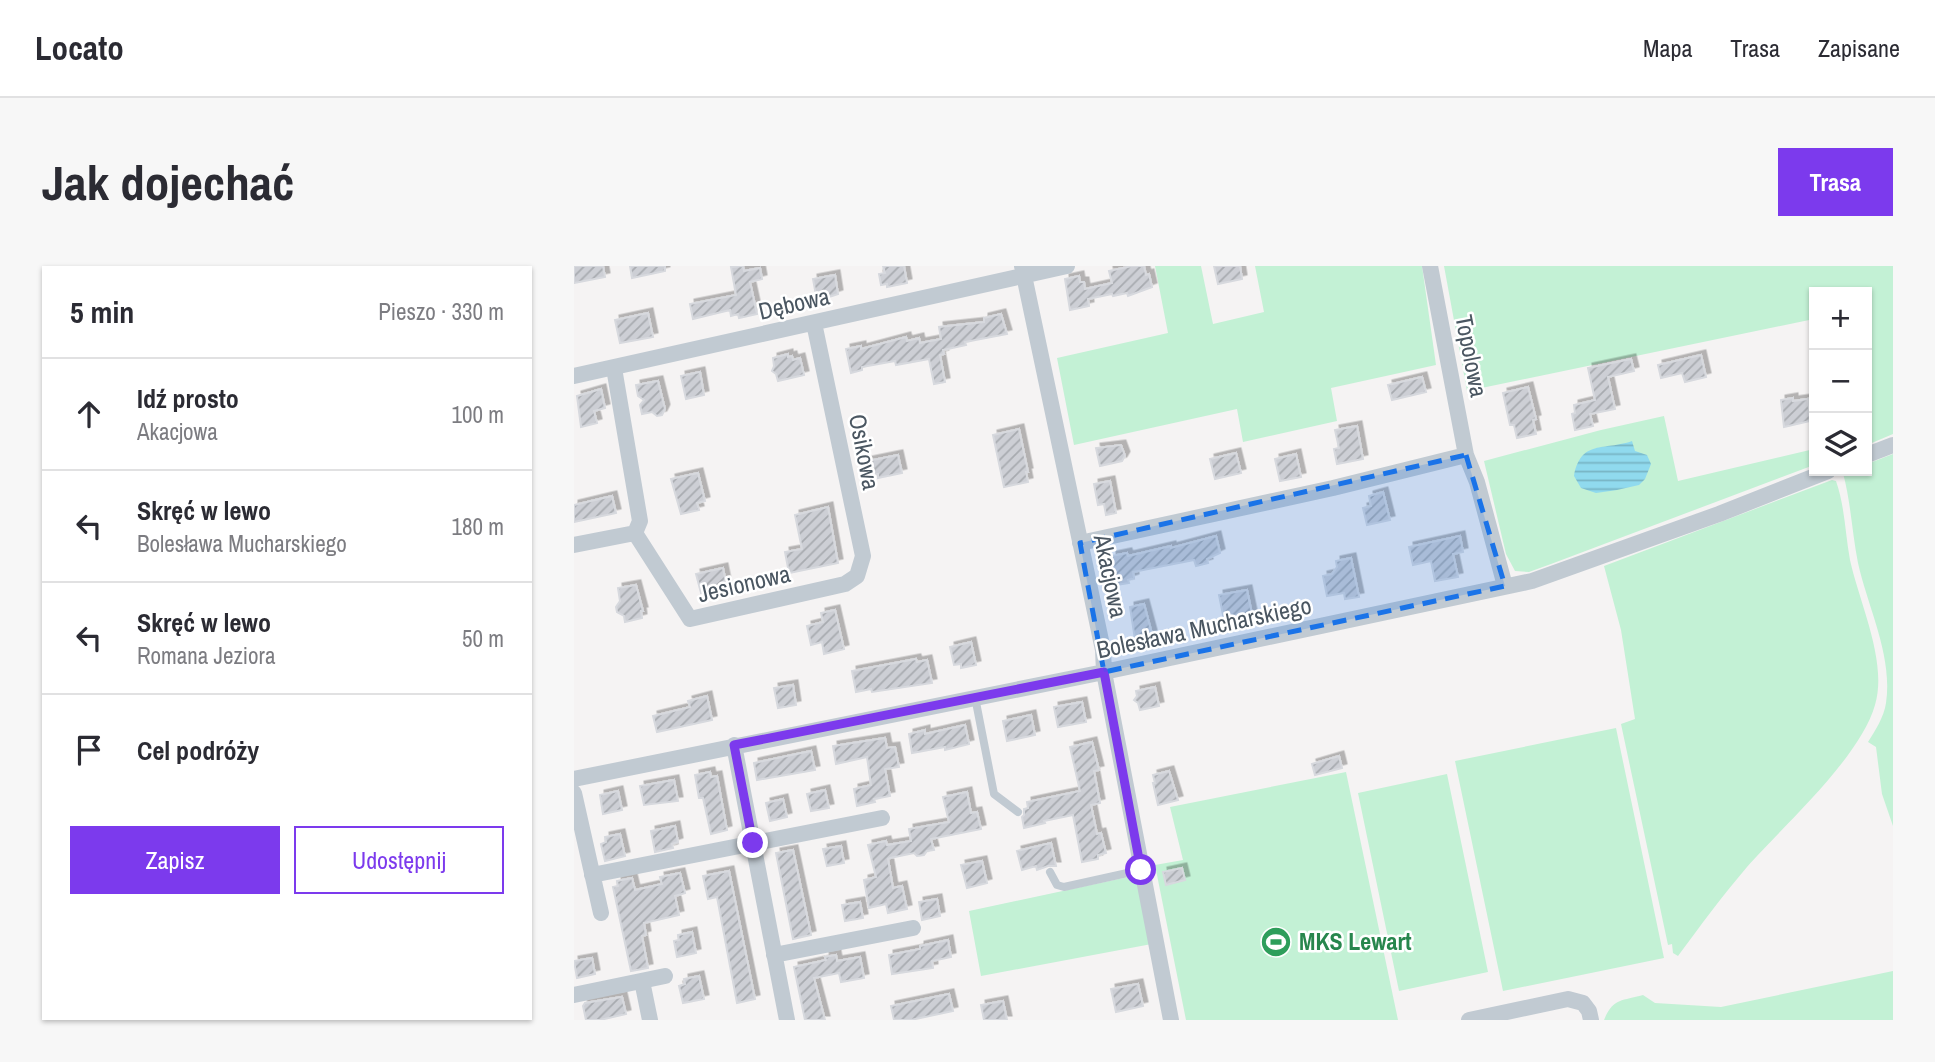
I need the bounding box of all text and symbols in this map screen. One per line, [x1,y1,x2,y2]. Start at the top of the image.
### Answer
text: Locato [35,26,124,70]
text: Mapa [1643,32,1692,64]
text: Trasa [1730,32,1780,64]
text: Zapisane [1818,32,1900,64]
button: Trasa [1778,148,1893,216]
text: Jak dojechać [42,149,294,215]
street label: Dębowa [755,279,833,327]
map controls [1809,287,1872,476]
button: + [1809,287,1872,350]
text: 5 min [70,292,134,332]
text: Pieszo · 330 m [378,296,504,327]
street label: Topolowa [1448,312,1496,400]
button: − [1809,350,1872,413]
text: Idź prosto [137,381,239,416]
icon: ahead [70,395,108,433]
text: 100 m [452,399,504,430]
street label: Osikowa [842,411,888,492]
button: layers [1809,413,1872,476]
text: Akacjowa [137,416,218,447]
text: Skręć w lewo [137,493,271,528]
icon: left [70,507,108,545]
text: 180 m [452,511,504,542]
text: Bolesława Mucharskiego [137,528,347,559]
street label: Akacjowa [1086,530,1135,620]
street label: Jesionowa [694,557,793,609]
street label: Bolesława Mucharskiego [1093,589,1314,665]
text: Skręć w lewo [137,605,271,640]
icon: left [70,619,108,657]
text: 50 m [462,623,504,654]
text: Romana Jeziora [137,640,275,671]
icon: arrive [70,731,108,769]
text: Cel podróży [137,733,259,768]
button: Zapisz [70,826,280,894]
button: Udostępnij [294,826,504,894]
route end [737,827,768,858]
route start [1125,854,1156,885]
sports icon: MKS Lewart [1259,925,1293,959]
place label: MKS Lewart [1299,925,1412,957]

